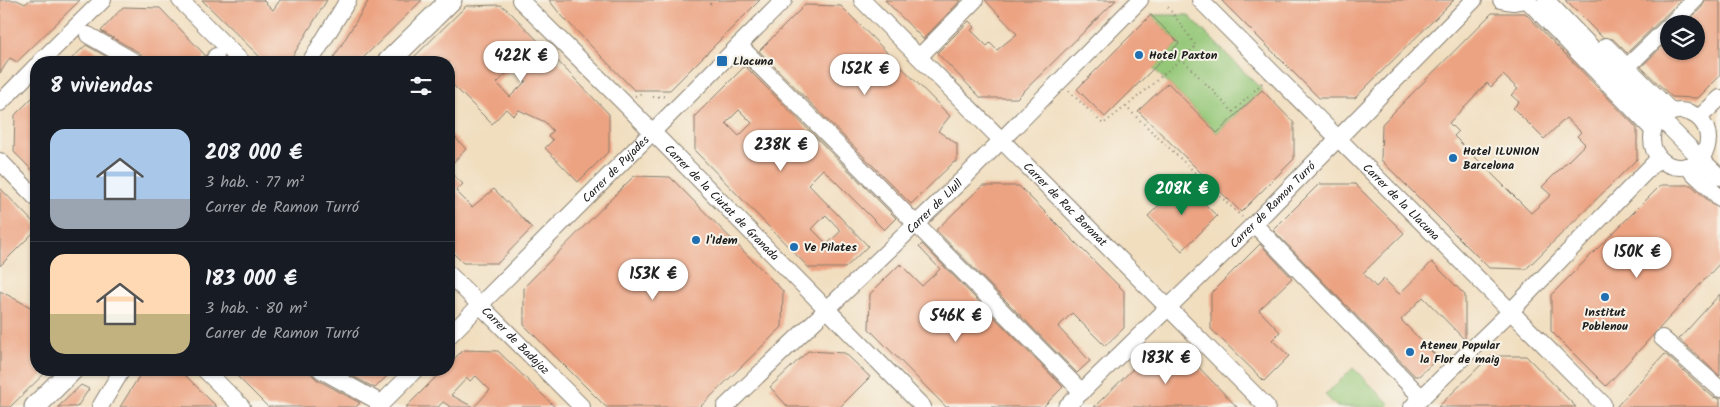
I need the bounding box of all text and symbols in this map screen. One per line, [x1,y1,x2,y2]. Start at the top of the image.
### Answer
map controls [1660,15,1705,60]
button: layers [1660,15,1705,60]
pin: 422K € [480,41,562,83]
text: 422K € [494,44,548,69]
place label: Hotel Paxton [1149,46,1218,65]
marker: Hotel Paxton [1133,49,1145,61]
place label: Llacuna [733,52,773,71]
marker: Llacuna [715,54,729,68]
pin: 152K € [824,54,906,96]
text: 152K € [841,57,889,82]
text: 8 viviendas [50,70,153,103]
icon: filters [407,72,435,100]
pin: 238K € [740,130,822,172]
street label: Carrer de Pujades [578,131,654,207]
text: 238K € [754,133,808,158]
text: 208 000 € [205,137,302,170]
street label: Carrer de la Ciutat de Granada [660,140,784,265]
place label: Hotel ILUNION Barcelona [1463,142,1539,175]
icon: home [90,149,150,209]
marker: Hotel ILUNION Barcelona [1447,152,1459,164]
street label: Carrer de Roc Boronat [1019,157,1112,251]
street label: Carrer de Ramon Turró [1225,157,1320,253]
street label: Carrer de la Llacuna [1358,159,1445,245]
text: 3 hab. · 77 m² [205,170,304,195]
street label: Carrer de Llull [902,174,967,238]
pin: 208K € [1141,174,1223,216]
text: 208K € [1156,177,1208,202]
text: Carrer de Ramon Turró [205,195,359,220]
place label: l'Idem [706,231,738,250]
marker: l'Idem [690,234,702,246]
pin: 150K € [1596,236,1678,279]
place label: Ve Pilates [804,238,857,257]
text: 150K € [1613,240,1661,265]
marker: Ve Pilates [788,241,800,253]
pin: 153K € [612,258,694,301]
text: 153K € [629,262,677,287]
text: 183 000 € [205,263,297,296]
icon: home [90,274,150,334]
marker: Institut Poblenou [1599,291,1611,303]
text: 3 hab. · 80 m² [205,296,307,321]
pin: 546K € [915,300,997,343]
street label: Carrer de Badajoz [477,302,554,379]
place label: Institut Poblenou [1582,303,1628,336]
text: 546K € [930,304,982,329]
text: Carrer de Ramon Turró [205,321,359,346]
place label: Ateneu Popular la Flor de maig [1420,336,1500,369]
pin: 183K € [1125,342,1207,385]
text: 183K € [1142,346,1190,371]
marker: Ateneu Popular la Flor de maig [1404,346,1416,358]

